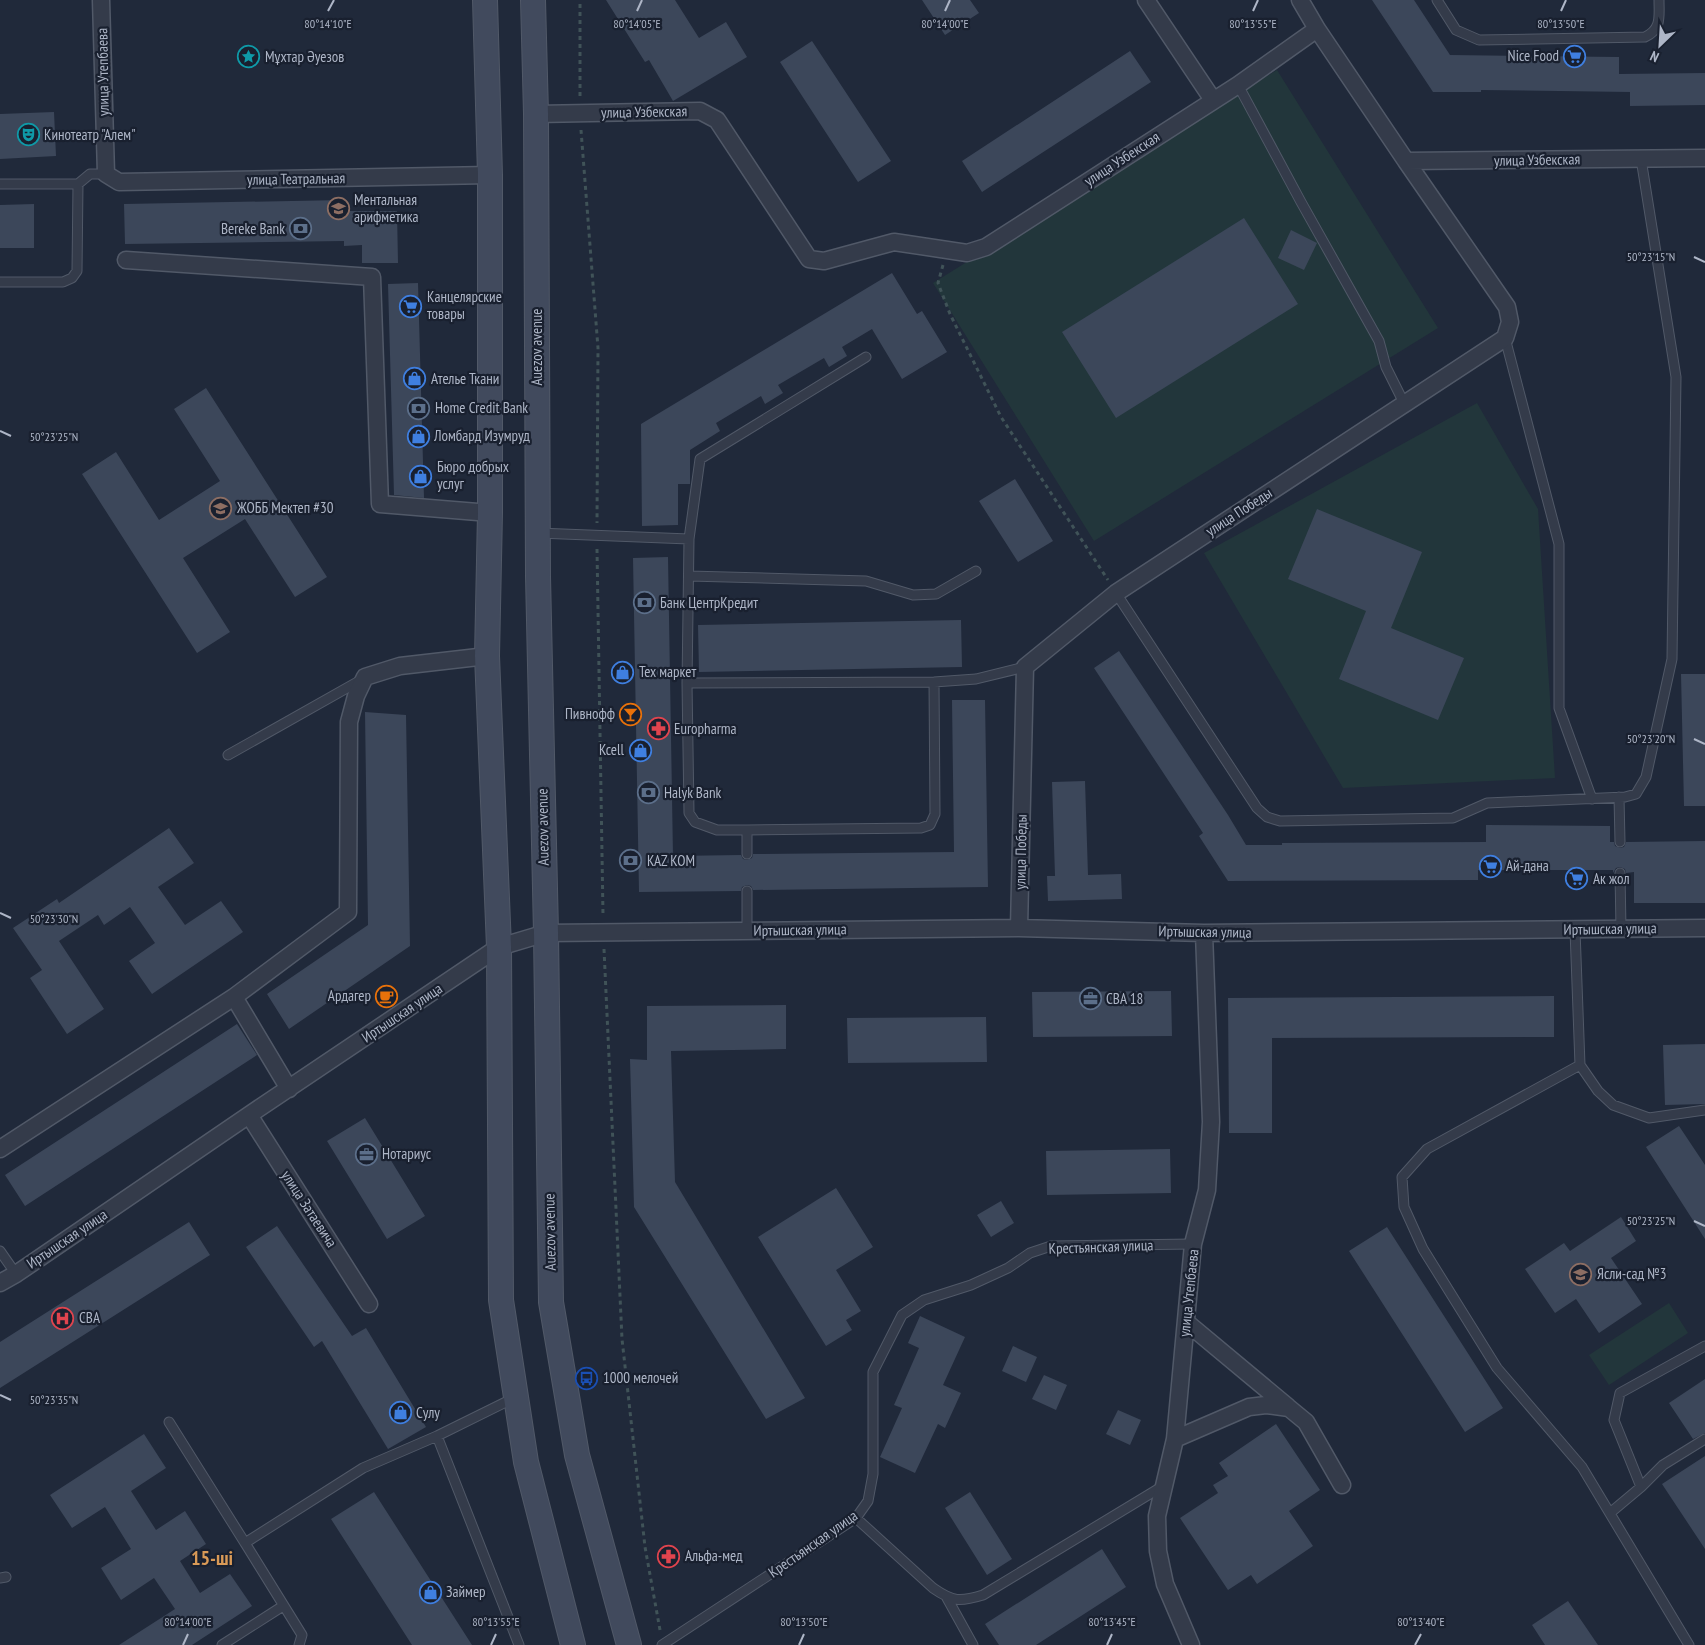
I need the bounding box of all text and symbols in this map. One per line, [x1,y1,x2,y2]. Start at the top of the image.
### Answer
text: 80°14'10"E [304,16,352,31]
text: 80°14'05"E [613,16,661,31]
text: 80°14'00"E [921,16,969,31]
text: 80°13'55"E [1229,16,1277,31]
text: 80°13'50"E [1537,16,1585,31]
north arrow [1635,20,1685,70]
street label: улица Утепбаева [92,28,113,116]
supermarket icon: Nice Food [1563,44,1587,68]
place icon: Мұхтар Әуезов [237,45,261,69]
place label: Nice Food [1508,46,1559,65]
place label: Мұхтар Әуезов [265,47,344,66]
text: N [1647,47,1662,67]
street label: улица Узбекская [601,101,687,122]
theatre icon: Кинотеатр "Алем" [16,123,40,147]
place label: Кинотеатр "Алем" [44,125,135,144]
street label: улица Узбекская [1080,127,1163,190]
street label: улица Узбекская [1494,149,1580,170]
street label: улица Театральная [247,168,345,189]
place label: Ментальная арифметика [354,190,419,226]
school or university icon: Ментальная арифметика [326,197,350,221]
bank icon: Bereke Bank [289,217,313,241]
place label: Bereke Bank [221,219,285,238]
text: 50°23'15"N [1627,249,1675,264]
place label: Канцелярские товары [427,287,502,323]
supermarket icon: Канцелярские товары [399,294,423,318]
street label: Auezov avenue [527,308,546,386]
shop icon: Ателье Ткани [403,367,427,391]
place label: Ателье Ткани [431,369,499,388]
bank icon: Home Credit Bank [407,396,431,420]
place label: Home Credit Bank [435,398,528,417]
shop icon: Ломбард Изумруд [406,424,430,448]
place label: Ломбард Изумруд [433,426,530,445]
text: 50°23'25"N [30,429,78,444]
place label: Бюро добрых услуг [437,457,509,493]
shop icon: Бюро добрых услуг [409,464,433,488]
street label: улица Победы [1202,483,1276,540]
school or university icon: ЖОББ Мектеп #30 [209,496,233,520]
place label: ЖОББ Мектеп #30 [236,498,334,517]
bank icon: Банк ЦентрКредит [632,591,656,615]
place label: Банк ЦентрКредит [660,593,758,612]
shop icon: Тех маркет [611,660,635,684]
place label: Тех маркет [639,662,696,681]
bar icon: Пивнофф [619,702,643,726]
place label: Пивнофф [565,704,615,723]
pharmacy icon: Europharma [646,717,670,741]
place label: Europharma [674,719,737,738]
text: 50°23'20"N [1627,731,1675,746]
shop icon: Kcell [628,738,652,762]
place label: Kcell [599,740,624,759]
bank icon: Halyk Bank [636,781,660,805]
place label: Halyk Bank [664,783,721,802]
street label: Auezov avenue [532,788,553,866]
street label: улица Победы [1010,814,1031,890]
bank icon: KAZ KOM [619,849,643,873]
place label: KAZ KOM [647,851,695,870]
supermarket icon: Ай-дана [1478,854,1502,878]
place label: Ай-дана [1506,856,1549,875]
supermarket icon: Ак жол [1565,867,1589,891]
place label: Ак жол [1593,869,1630,888]
text: 50°23'30"N [30,911,78,926]
street label: Иртышская улица [1563,918,1657,939]
street label: Иртышская улица [753,919,847,940]
street label: Иртышская улица [1158,921,1252,942]
street label: Иртышская улица [358,979,446,1046]
cafe icon: Ардагер [375,984,399,1008]
place label: Ардагер [328,986,371,1005]
office icon: СВА 18 [1078,987,1102,1011]
place label: СВА 18 [1106,989,1143,1008]
office icon: Нотариус [354,1142,378,1166]
place label: Нотариус [382,1144,432,1163]
street label: улица Затаевича [277,1167,341,1251]
street label: Auezov avenue [539,1193,560,1271]
street label: Иртышская улица [23,1205,111,1272]
text: 50°23'25"N [1627,1213,1675,1228]
street label: Крестьянская улица [1048,1235,1154,1258]
street label: улица Утепбаева [1174,1248,1203,1338]
school or university icon: Ясли-сад №3 [1569,1262,1593,1286]
place label: Ясли-сад №3 [1597,1264,1666,1283]
hospital icon: СВА [51,1306,75,1330]
place label: СВА [79,1308,101,1327]
bus stop icon: 1000 мелочей [575,1366,599,1390]
place label: 1000 мелочей [603,1368,678,1387]
text: 50°23'35"N [30,1392,78,1407]
shop icon: Сулу [388,1401,412,1425]
place label: Сулу [416,1403,440,1422]
street label: Крестьянская улица [764,1506,861,1581]
pharmacy icon: Альфа-мед [657,1544,681,1568]
district label: 15-ші [191,1545,233,1571]
place label: Альфа-мед [685,1546,743,1565]
shop icon: Займер [418,1580,442,1604]
place label: Займер [446,1582,486,1601]
text: 80°14'00"E [164,1614,212,1629]
text: 80°13'55"E [472,1614,520,1629]
text: 80°13'50"E [780,1614,828,1629]
text: 80°13'45"E [1088,1614,1136,1629]
text: 80°13'40"E [1397,1614,1445,1629]

